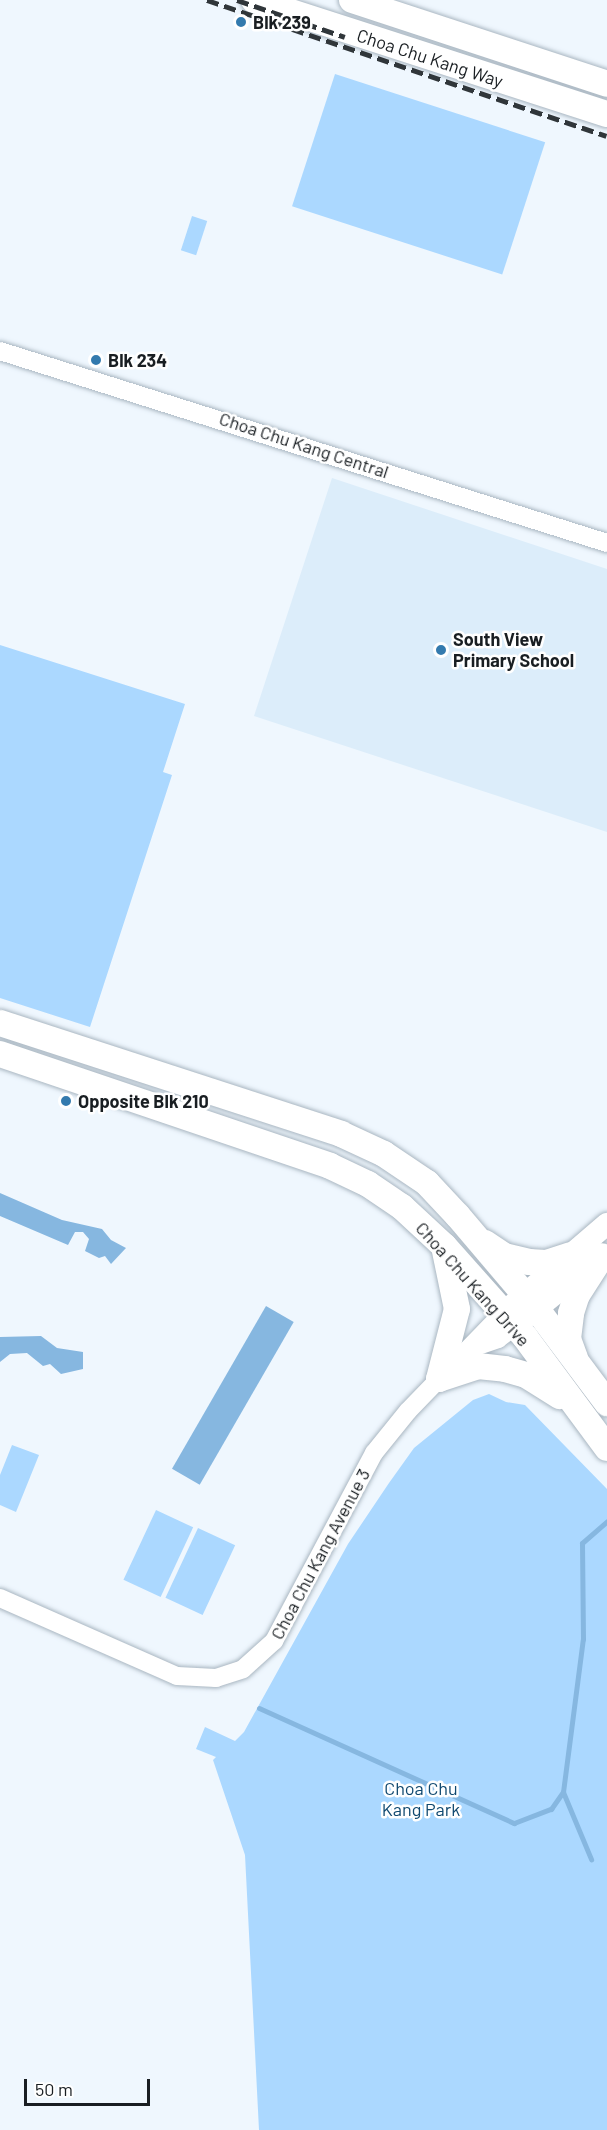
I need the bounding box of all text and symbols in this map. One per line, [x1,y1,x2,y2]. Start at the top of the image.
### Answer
place label: Blk 239 [253,11,311,33]
marker: Blk 239 [234,15,248,29]
street label: Choa Chu Kang Way [354,24,506,92]
place label: Blk 234 [108,349,167,371]
marker: Blk 234 [89,353,103,367]
street label: Choa Chu Kang Central [217,407,391,483]
place label: South View Primary School [453,629,574,672]
marker: South View Primary School [434,643,448,657]
place label: Opposite Blk 210 [78,1090,209,1112]
marker: Opposite Blk 210 [59,1094,73,1108]
street label: Choa Chu Kang Drive [411,1217,535,1351]
street label: Choa Chu Kang Avenue 3 [266,1465,374,1643]
park label: Choa Chu Kang Park [382,1778,460,1820]
scale bar [27,2067,153,2105]
text: 50 m [35,2078,73,2100]

